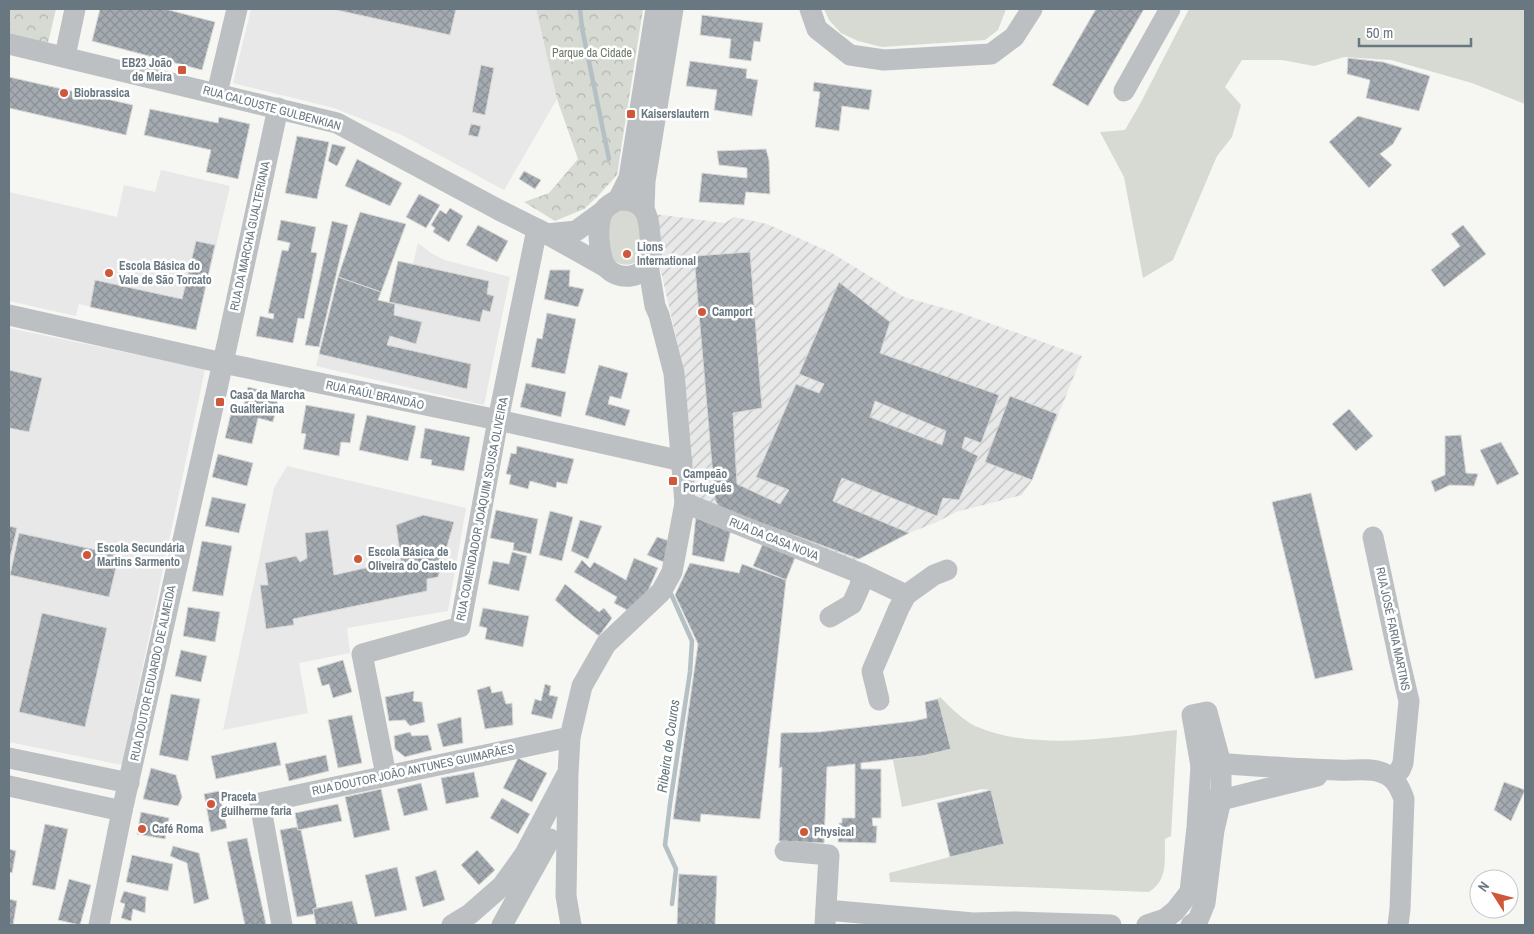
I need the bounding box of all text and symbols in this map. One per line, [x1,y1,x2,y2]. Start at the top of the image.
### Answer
scale bar [1359,15,1472,47]
text: 50 m [1366,22,1393,43]
park label: Parque da Cidade [552,45,632,61]
place label: EB23 João de Meira [122,55,173,85]
marker: EB23 João de Meira [176,64,188,76]
street label: RUA CALOUSTE GULBENKIAN [201,82,343,134]
place label: Biobrassica [74,85,130,101]
marker: Biobrassica [58,87,70,99]
place label: Kaiserslautern [641,106,709,122]
marker: Kaiserslautern [625,108,637,120]
street label: RUA DA MARCHA GUALTERIANA [226,159,274,312]
place label: Lions International [637,239,696,269]
marker: Lions International [621,248,633,260]
place label: Escola Básica do Vale de São Torcato [119,258,212,288]
marker: Escola Básica do Vale de São Torcato [103,267,115,279]
place label: Camport [712,304,753,320]
marker: Camport [696,306,708,318]
street label: RUA RAÚL BRANDÃO [324,377,426,413]
place label: Casa da Marcha Gualteriana [230,387,305,417]
street label: RUA COMENDADOR JOAQUIM SOUSA OLIVEIRA [452,395,512,622]
marker: Casa da Marcha Gualteriana [214,396,226,408]
place label: Campeão Português [683,466,732,496]
marker: Campeão Português [667,475,679,487]
street label: RUA DA CASA NOVA [727,514,821,564]
place label: Escola Secundária Martins Sarmento [97,540,185,570]
place label: Escola Básica de Oliveira do Castelo [368,544,457,574]
marker: Escola Secundária Martins Sarmento [81,549,93,561]
marker: Escola Básica de Oliveira do Castelo [352,553,364,565]
street label: RUA JOSÉ FARIA MARTINS [1372,566,1414,693]
street label: RUA DOUTOR EDUARDO DE ALMEIDA [127,583,180,762]
water label: Ribeira de Couros [653,698,683,794]
street label: RUA DOUTOR JOÃO ANTUNES GUIMARÃES [311,741,516,799]
place label: Praceta guilherme faria [221,789,292,819]
marker: Praceta guilherme faria [205,798,217,810]
place label: Café Roma [152,821,204,837]
marker: Café Roma [136,823,148,835]
place label: Physical [814,824,854,840]
marker: Physical [798,826,810,838]
north arrow [1469,869,1519,919]
text: N [1474,878,1493,895]

